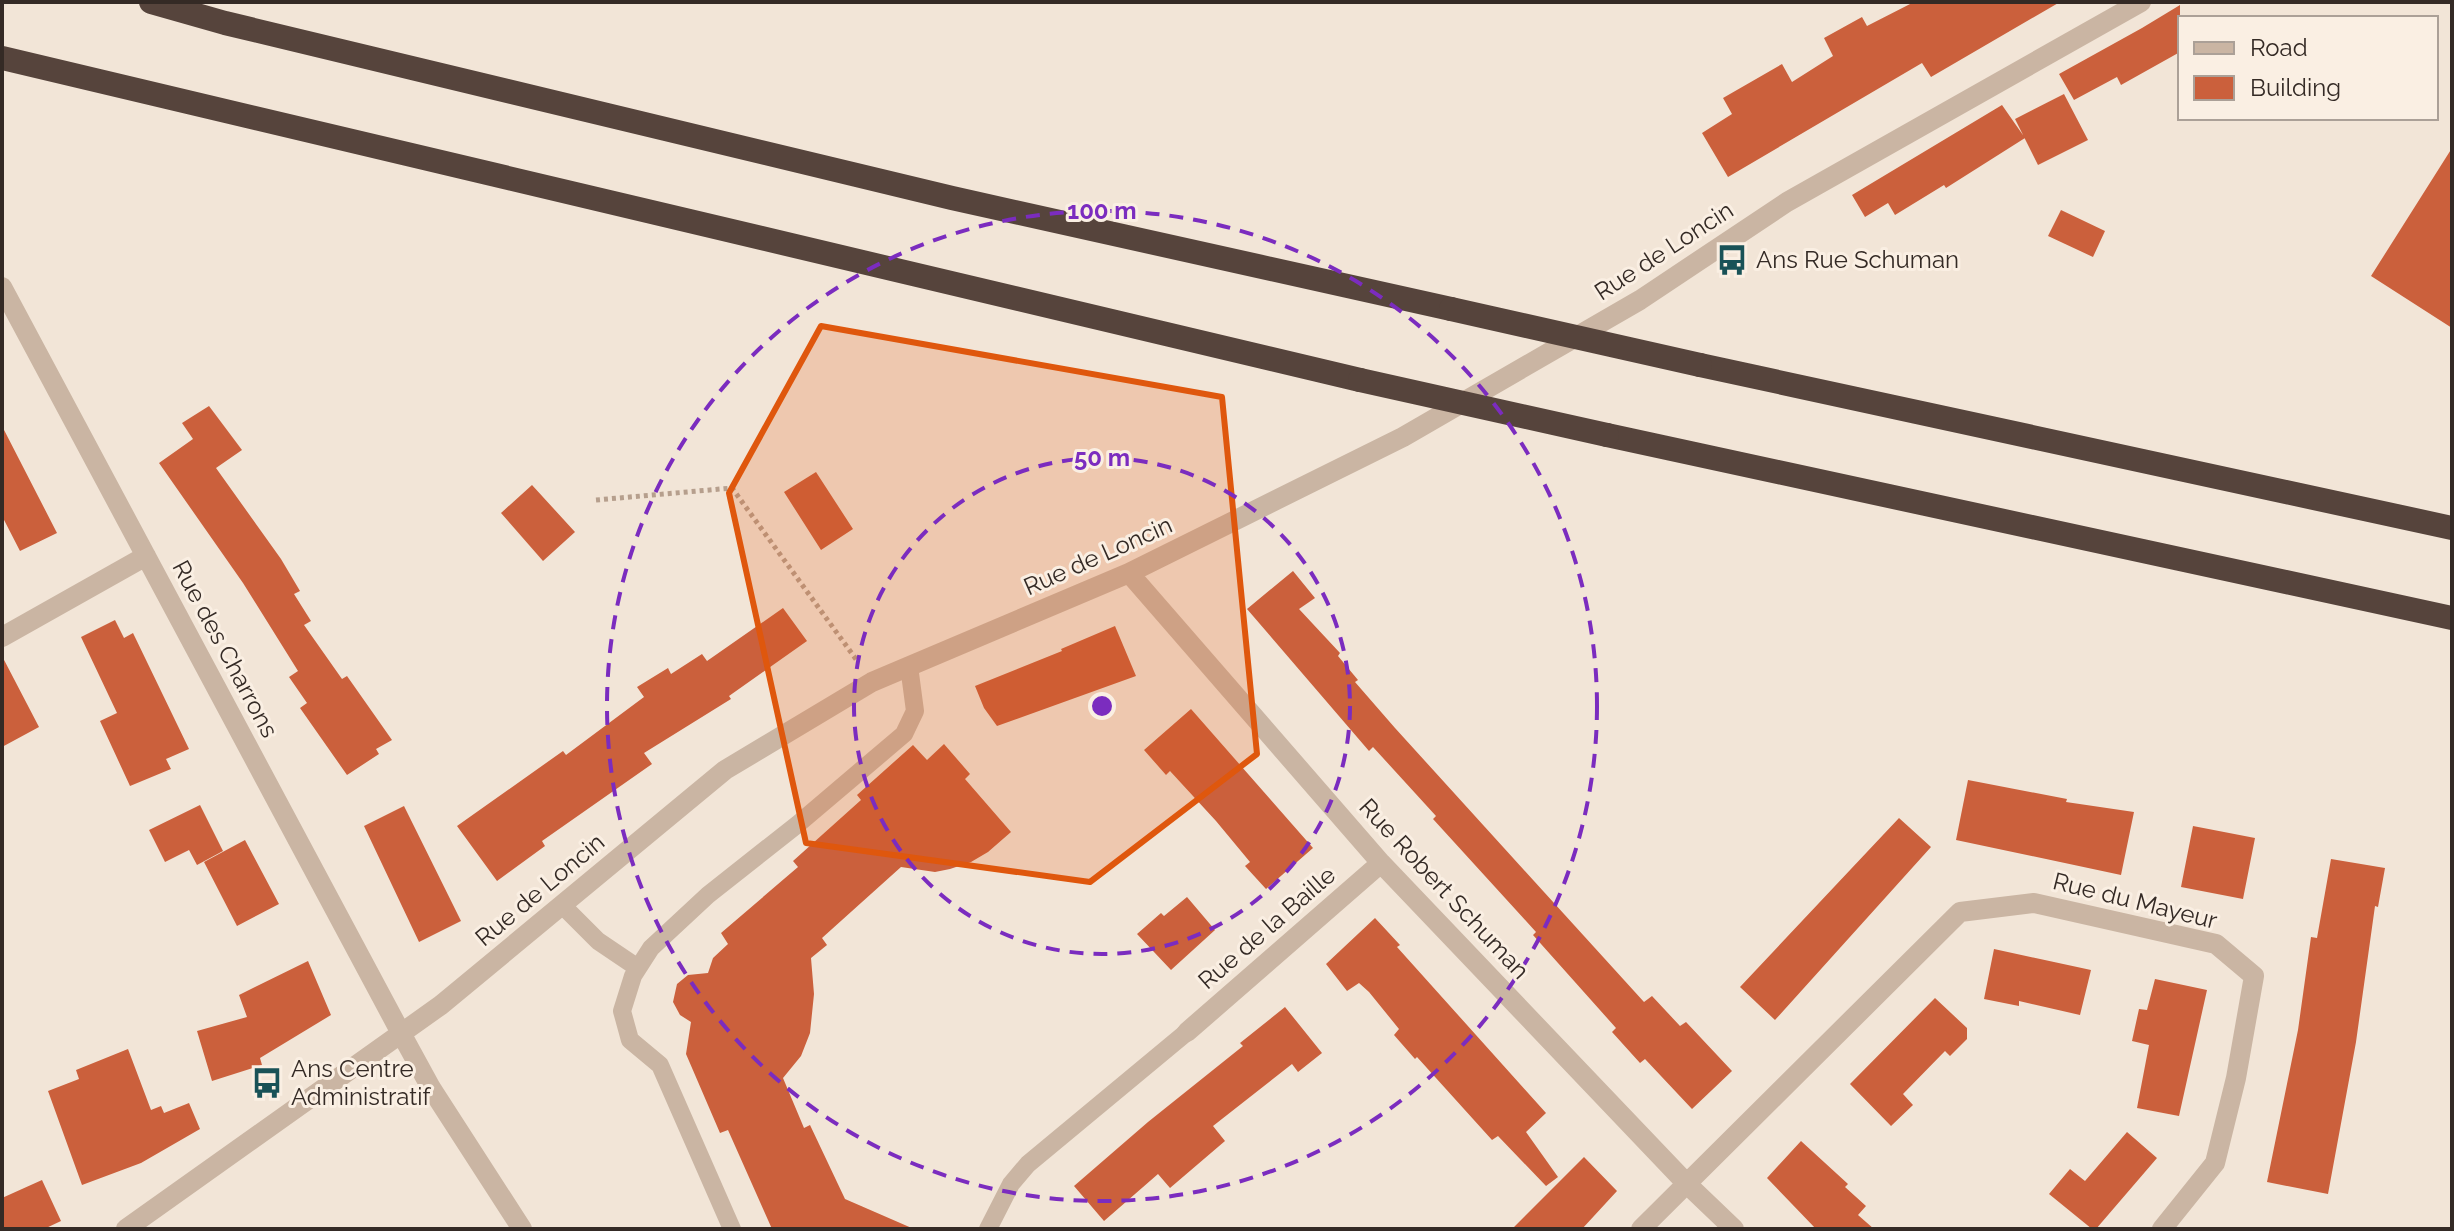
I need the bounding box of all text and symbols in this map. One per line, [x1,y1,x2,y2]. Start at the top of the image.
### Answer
legend [2178,16,2438,120]
text: Road [2250,33,2308,62]
text: Building [2250,73,2341,102]
street label: Rue de Loncin [1589,195,1739,306]
text: 100 m [1067,196,1137,225]
bus stop icon: Ans Rue Schuman [1715,243,1749,277]
place label: Ans Rue Schuman [1756,245,1959,274]
text: 50 m [1074,443,1130,472]
street label: Rue de Loncin [1019,510,1177,601]
street label: Rue des Charrons [167,555,284,742]
centre of rings [1088,692,1116,720]
street label: Rue Robert Schuman [1353,792,1535,985]
street label: Rue de Loncin [469,827,610,952]
street label: Rue de la Baille [1192,860,1341,995]
street label: Rue du Mayeur [2050,866,2221,935]
place label: Ans Centre Administratif [291,1054,432,1111]
bus stop icon: Ans Centre Administratif [250,1066,284,1100]

